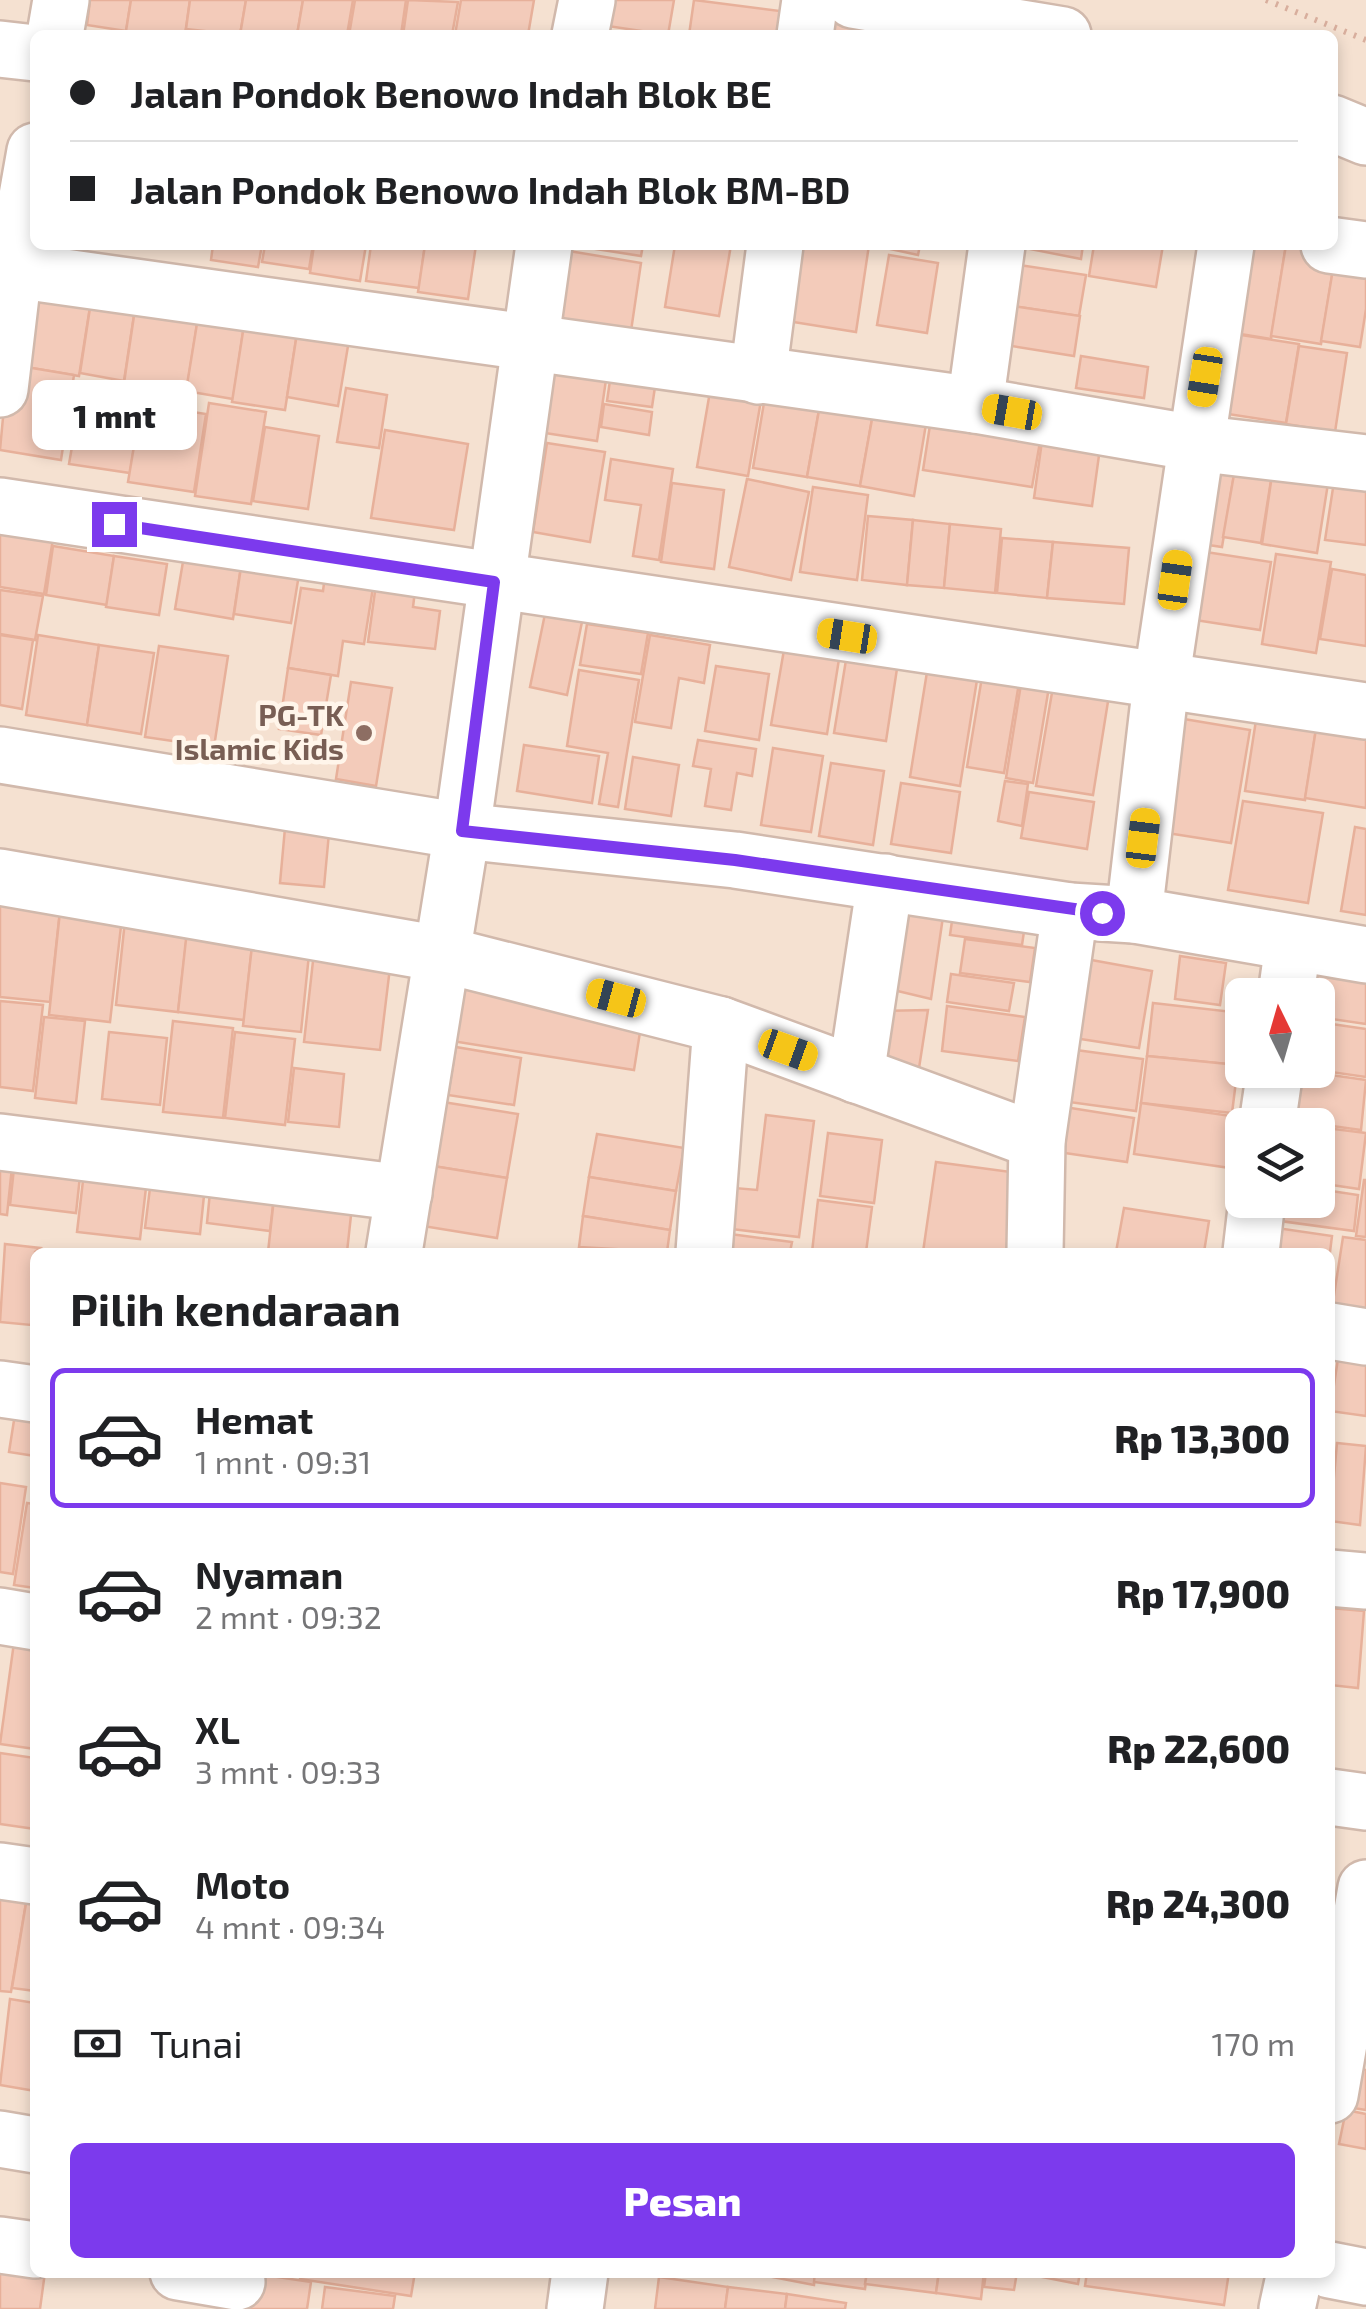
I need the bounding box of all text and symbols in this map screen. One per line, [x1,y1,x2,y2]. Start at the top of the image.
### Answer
text: Jalan Pondok Benowo Indah Blok BE [130,70,772,116]
text: Jalan Pondok Benowo Indah Blok BM-BD [130,166,850,212]
car [1185,345,1225,409]
callout: 1 mnt [32,379,196,449]
car [980,392,1044,432]
text: 1 mnt [73,396,156,434]
route end [92,502,137,547]
car [1156,548,1194,612]
car [815,616,879,656]
place label: PG-TK Islamic Kids [175,696,344,766]
marker: PG-TK Islamic Kids [353,722,375,744]
car [1124,806,1162,870]
route start [1080,891,1125,936]
car [583,976,649,1020]
north arrow [1225,978,1335,1088]
map controls [1225,978,1335,1218]
car [755,1026,821,1074]
button: layers [1225,1108,1335,1218]
text: Pilih kendaraan [70,1281,401,1335]
icon: car [75,1393,165,1483]
text: Hemat [195,1396,313,1442]
text: Rp 13,300 [1114,1415,1290,1461]
text: 1 mnt · 09:31 [195,1442,371,1480]
icon: car [75,1548,165,1638]
text: Nyaman [195,1551,343,1597]
text: Rp 17,900 [1116,1570,1290,1616]
text: 2 mnt · 09:32 [195,1597,382,1635]
icon: car [75,1703,165,1793]
text: XL [195,1706,240,1752]
text: Rp 22,600 [1107,1725,1290,1771]
text: 3 mnt · 09:33 [195,1752,381,1790]
icon: car [75,1858,165,1948]
text: Moto [195,1861,290,1907]
text: Rp 24,300 [1106,1880,1290,1926]
text: 4 mnt · 09:34 [195,1907,385,1945]
icon: cash [70,2016,125,2071]
text: Tunai [150,2020,243,2066]
text: 170 m [1211,2024,1295,2062]
button: Pesan [70,2143,1295,2258]

